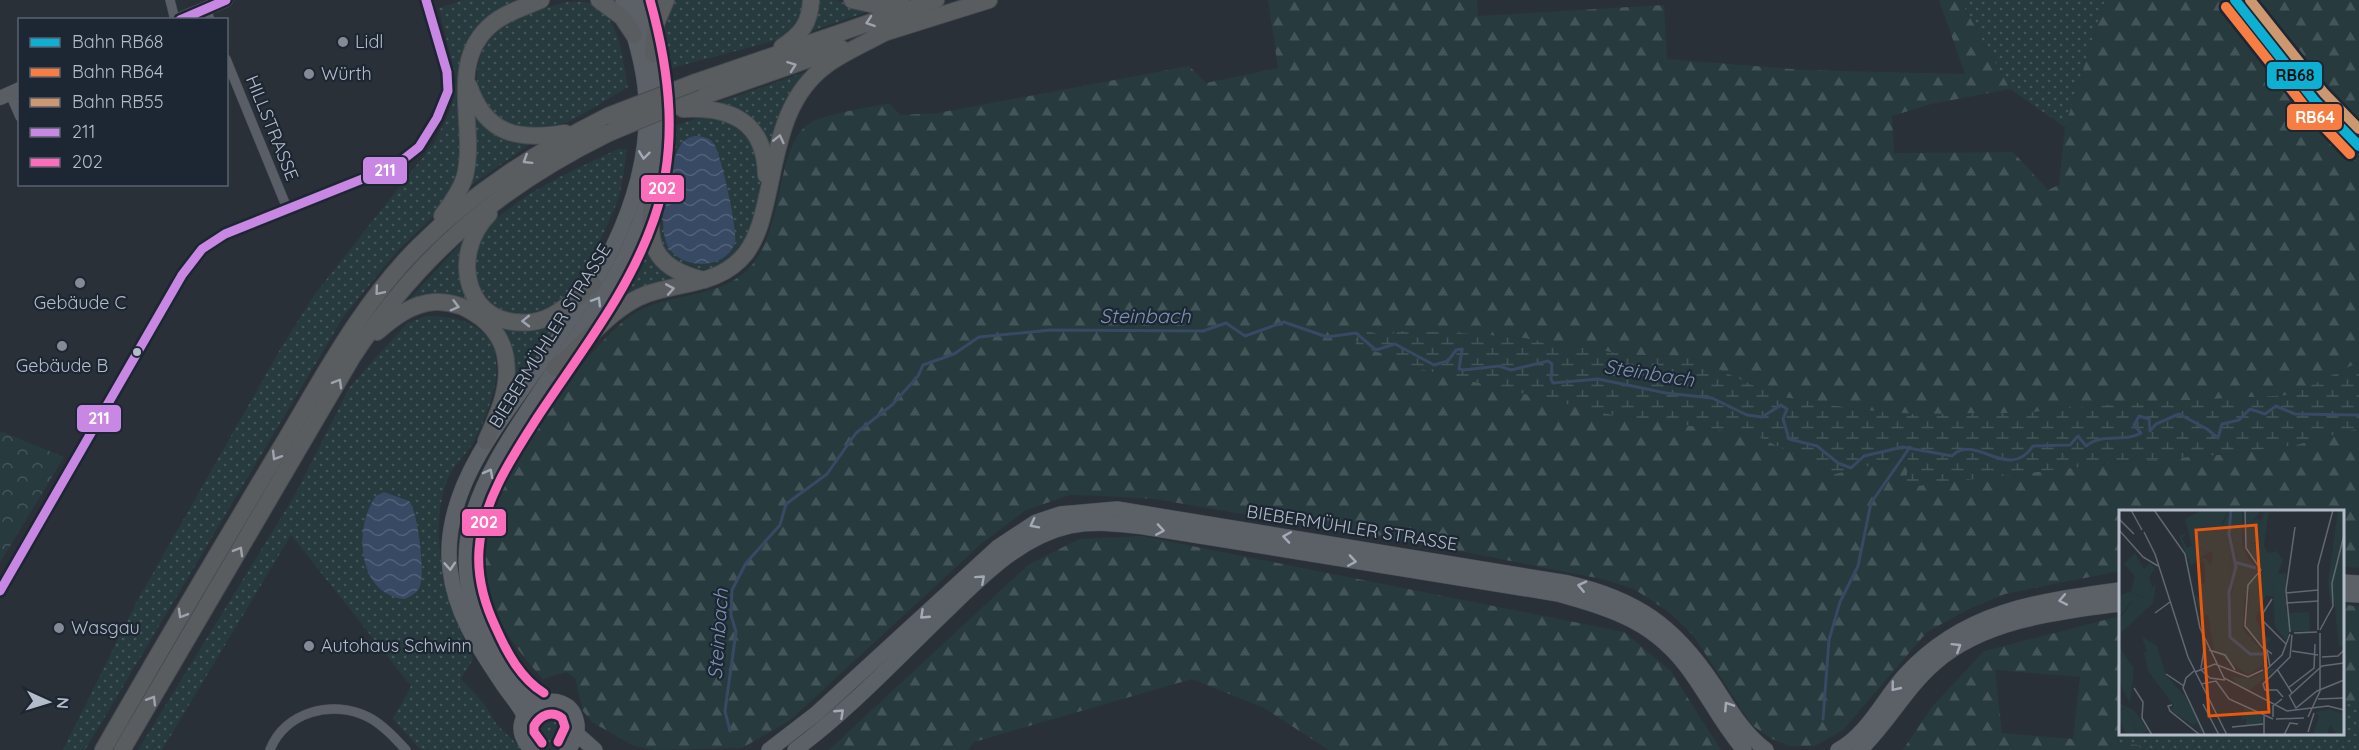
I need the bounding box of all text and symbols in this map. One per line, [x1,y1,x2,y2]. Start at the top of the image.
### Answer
one-way arrow [865,15,876,28]
legend [18,18,228,186]
text: Bahn RB68 [72,30,163,53]
place label: Lidl [355,30,383,53]
marker: Lidl [336,35,350,49]
text: Bahn RB64 [72,60,163,83]
one-way arrow [786,60,797,73]
line badge: RB68 [2266,61,2323,90]
place label: Würth [321,62,372,85]
text: RB68 [2275,65,2315,85]
marker: Würth [302,67,316,81]
street label: HILLSTRASSE [241,72,304,184]
text: Bahn RB55 [72,90,164,113]
line badge: RB64 [2286,103,2343,131]
text: RB64 [2295,107,2335,127]
text: 211 [72,120,95,143]
one-way arrow [772,135,785,145]
text: 202 [72,150,103,173]
one-way arrow [638,151,650,160]
one-way arrow [522,153,533,164]
line badge: 211 [362,156,408,185]
text: 211 [374,160,396,180]
line badge: 202 [640,174,685,203]
text: 202 [648,178,676,198]
street label: BIEBERMÜHLER STRASSE [483,239,616,432]
marker: Gebäude C [73,276,87,290]
one-way arrow [664,283,674,296]
one-way arrow [376,284,387,295]
place label: Gebäude C [34,291,126,314]
one-way arrow [590,297,602,307]
one-way arrow [449,299,460,311]
water label: Steinbach [1099,303,1191,328]
one-way arrow [522,315,531,327]
marker: Gebäude B [55,339,69,353]
unlabelled marker [131,346,143,358]
water label: Steinbach [1602,353,1697,392]
place label: Gebäude B [16,354,108,377]
one-way arrow [330,379,342,389]
line badge: 211 [76,404,122,433]
text: 211 [88,408,110,428]
one-way arrow [271,450,283,460]
one-way arrow [482,468,493,479]
street label: BIEBERMÜHLER STRASSE [1245,499,1459,556]
line badge: 202 [461,508,507,537]
inset map [2119,510,2344,735]
text: 202 [470,512,498,532]
one-way arrow [1030,517,1041,528]
one-way arrow [1155,523,1165,535]
one-way arrow [1282,531,1292,544]
one-way arrow [232,547,243,557]
one-way arrow [1347,554,1357,567]
one-way arrow [443,561,456,570]
one-way arrow [974,575,985,586]
one-way arrow [1578,581,1588,594]
water label: Steinbach [702,587,733,680]
one-way arrow [2058,593,2068,606]
one-way arrow [178,608,189,618]
one-way arrow [920,608,931,619]
place label: Wasgau [71,616,140,639]
marker: Wasgau [52,621,66,635]
place label: Autohaus Schwinn [321,634,472,657]
marker: Autohaus Schwinn [302,639,316,653]
one-way arrow [1951,644,1962,655]
north arrow [18,672,78,732]
one-way arrow [1891,680,1902,691]
text: N [53,696,73,710]
one-way arrow [144,696,156,706]
one-way arrow [1724,702,1735,713]
one-way arrow [833,709,843,720]

